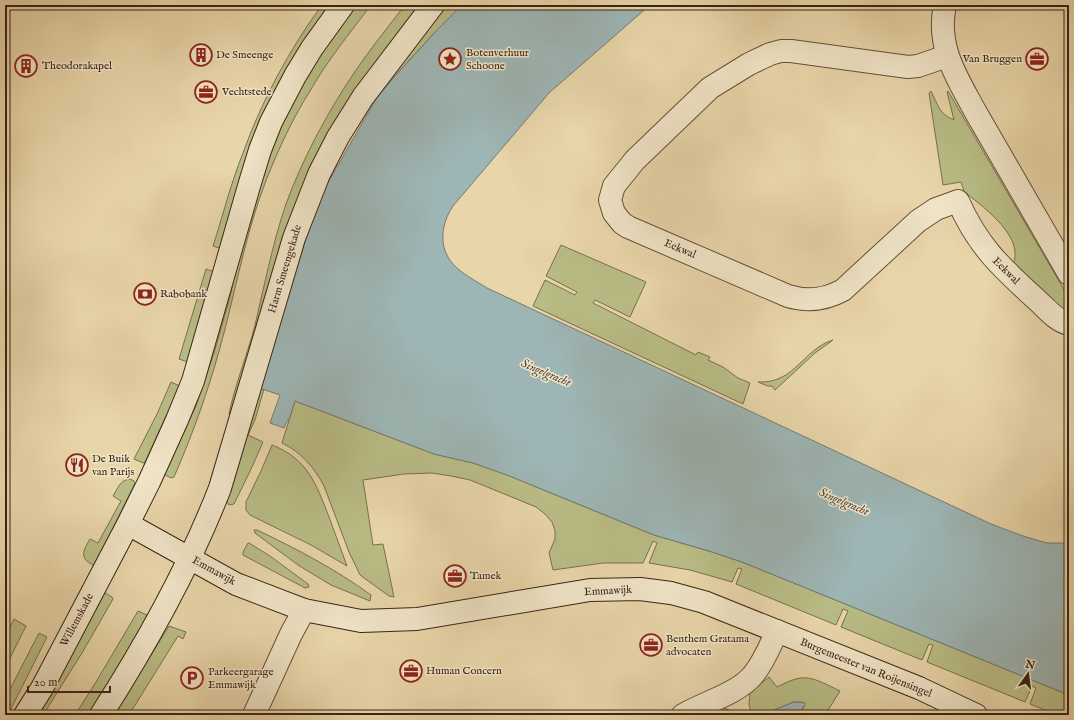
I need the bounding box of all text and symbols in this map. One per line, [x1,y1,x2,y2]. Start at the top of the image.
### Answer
building icon: De Smeenge [188,42,214,68]
place icon: Botenverhuur Schoone [437,46,463,72]
place label: Botenverhuur Schoone [466,46,529,73]
office icon: Van Bruggen [1024,46,1050,72]
place label: De Smeenge [216,48,273,62]
place label: Van Bruggen [962,52,1022,66]
building icon: Theodorakapel [13,53,39,79]
place label: Theodorakapel [42,59,112,73]
office icon: Vechtstede [193,79,219,105]
place label: Vechtstede [221,85,272,99]
street label: Harm Smeengekade [265,223,305,315]
street label: Eekwal [662,236,698,262]
street label: Eekwal [989,254,1023,288]
bank icon: Rabobank [132,281,158,307]
place label: Rabobank [160,287,207,301]
water label: Singelgracht [518,356,574,392]
restaurant icon: De Buik van Parijs [64,452,90,478]
place label: De Buik van Parijs [92,452,134,479]
water label: Singelgracht [816,485,872,521]
street label: Emmawijk [190,553,238,589]
office icon: Tamek [442,563,468,589]
place label: Tamek [470,569,501,583]
street label: Emmawijk [584,583,632,599]
street label: Willemskade [57,591,97,649]
office icon: Benthem Gratama advocaten [638,632,664,658]
place label: Benthem Gratama advocaten [666,632,749,659]
street label: Burgemeester van Roijensingel [798,635,934,701]
north arrow [1008,654,1048,694]
text: N [1023,657,1037,673]
office icon: Human Concern [398,658,424,684]
place label: Human Concern [426,664,502,678]
parking icon: Parkeergarage Emmawijk [179,665,205,691]
place label: Parkeergarage Emmawijk [208,665,274,692]
scale bar [28,668,110,694]
text: 20 m [34,675,57,690]

